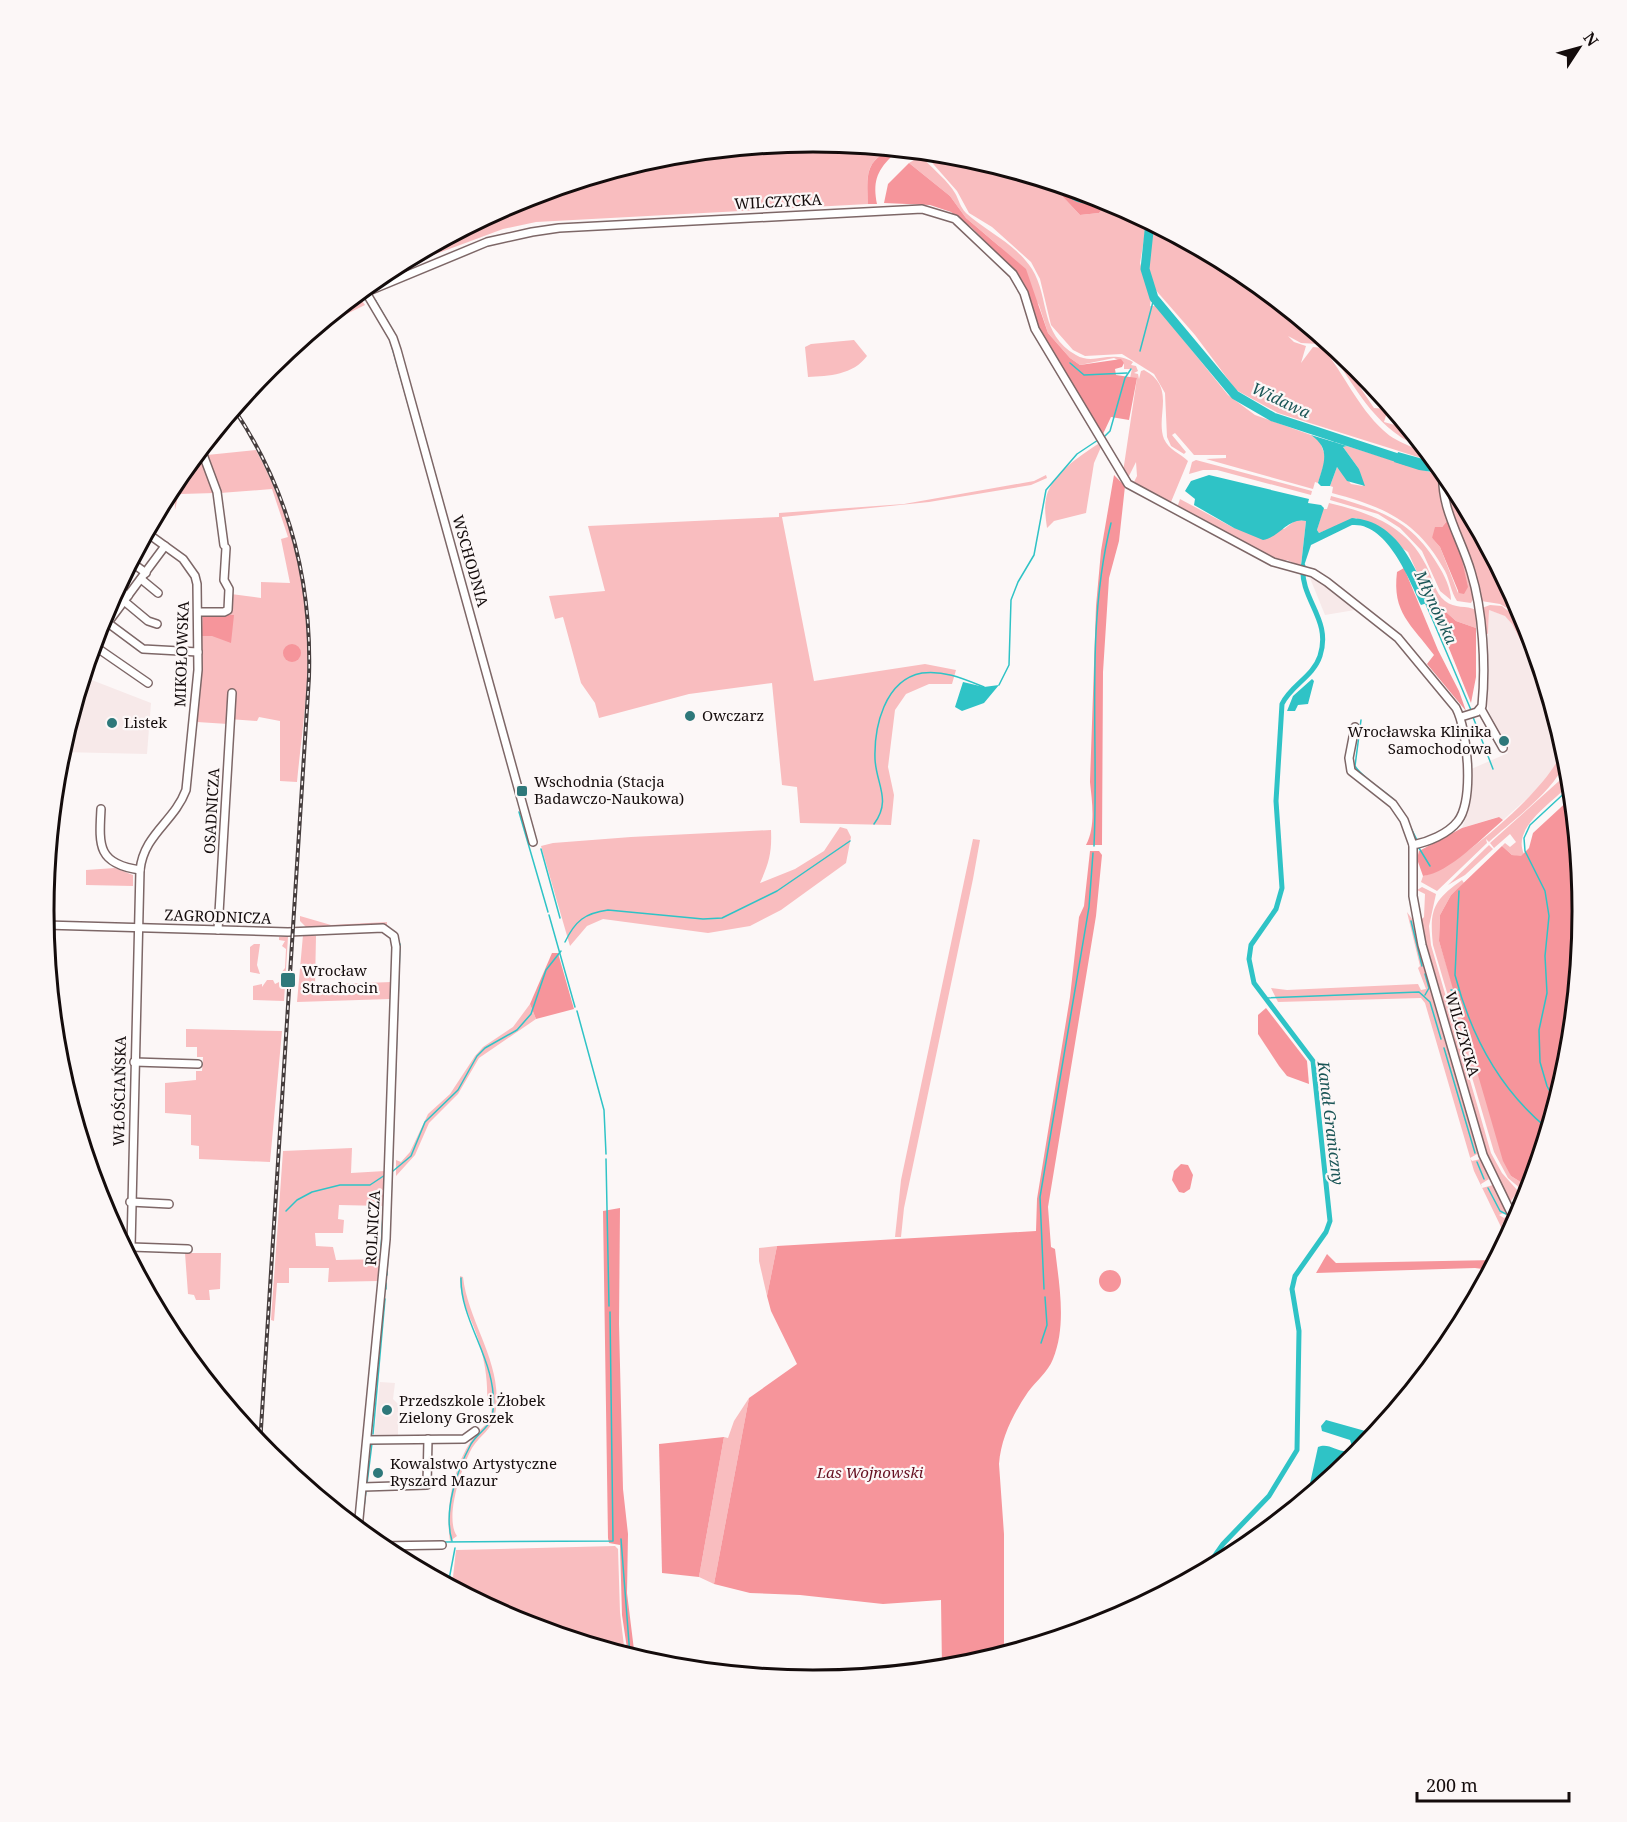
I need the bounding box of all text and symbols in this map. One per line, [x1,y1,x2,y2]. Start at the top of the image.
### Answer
north arrow [1549,18,1609,78]
text: N [1579,28,1604,51]
street label: WILCZYCKA [734,189,823,213]
water label: Widawa [1248,377,1315,423]
street label: WSCHODNIA [448,513,494,609]
water label: Młynówka [1409,566,1463,648]
street label: MIKOŁOWSKA [169,600,193,707]
place label: Owczarz [702,705,764,725]
marker: Owczarz [683,709,697,723]
place label: Listek [124,712,167,732]
marker: Listek [105,716,119,730]
place label: Wrocławska Klinika Samochodowa [1347,721,1492,758]
marker: Wrocławska Klinika Samochodowa [1497,734,1511,748]
street label: OSADNICZA [199,767,223,854]
place label: Wschodnia (Stacja Badawczo-Naukowa) [534,771,684,808]
marker: Wschodnia (Stacja Badawczo-Naukowa) [515,784,529,798]
street label: ZAGRODNICZA [164,904,272,928]
place label: Wrocław Strachocin [302,960,378,997]
marker: Wrocław Strachocin [279,971,297,989]
street label: WILCZYCKA [1441,989,1485,1079]
street label: WŁOŚCIAŃSKA [108,1035,130,1146]
water label: Kanał Graniczny [1312,1059,1350,1186]
street label: ROLNICZA [360,1189,384,1266]
place label: Przedszkole i Żłobek Zielony Groszek [399,1390,545,1427]
marker: Przedszkole i Żłobek Zielony Groszek [380,1403,394,1417]
place label: Kowalstwo Artystyczne Ryszard Mazur [390,1453,557,1490]
park label: Las Wojnowski [816,1462,924,1482]
marker: Kowalstwo Artystyczne Ryszard Mazur [371,1466,385,1480]
scale bar [1417,1765,1568,1803]
text: 200 m [1426,1773,1478,1797]

